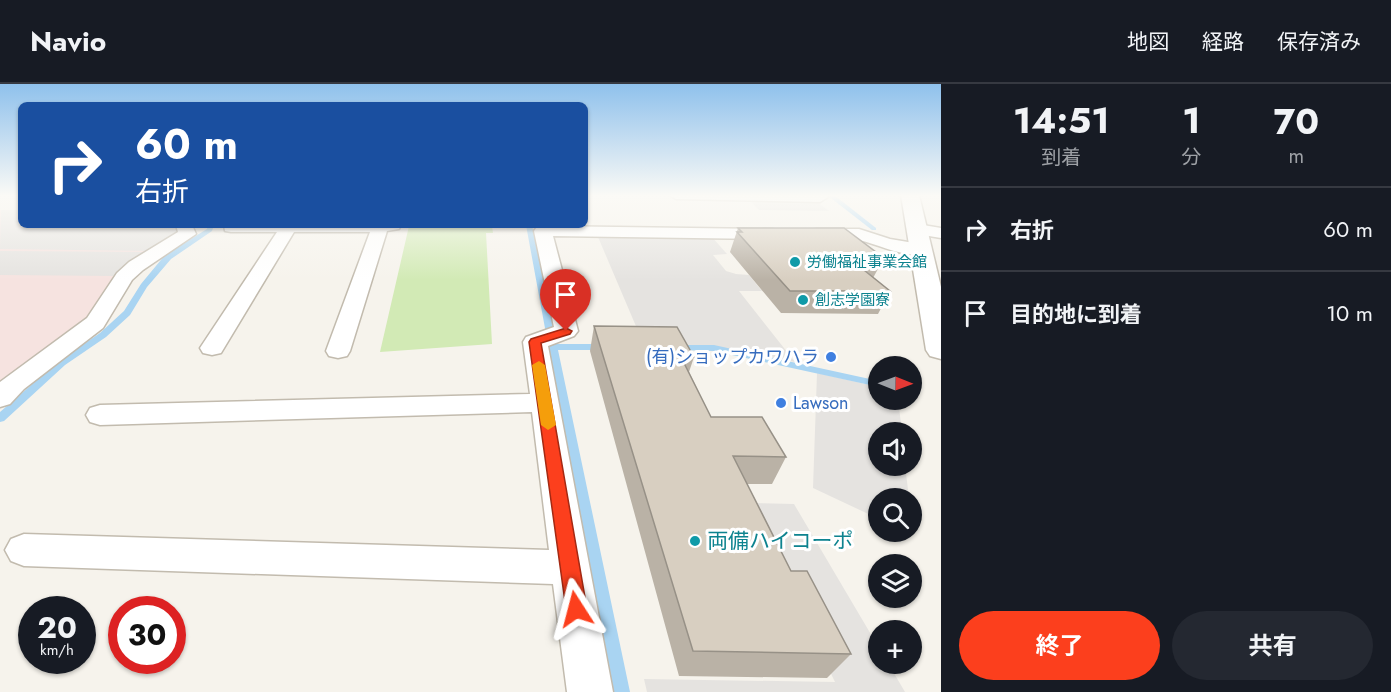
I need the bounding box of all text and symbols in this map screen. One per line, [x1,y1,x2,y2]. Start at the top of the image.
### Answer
text: Navio [30,21,106,62]
text: 地図 [1127,27,1169,57]
text: 経路 [1202,27,1244,57]
text: 保存済み [1277,27,1361,57]
text: 14:51 [1013,94,1110,146]
text: 1 [1182,94,1201,146]
text: 70 [1273,95,1319,147]
text: 60 m [135,114,238,175]
icon: right [36,126,114,204]
text: m [1288,142,1304,171]
text: 到着 [1041,143,1081,172]
text: 分 [1182,143,1202,172]
text: 右折 [135,172,189,211]
icon: right [959,213,992,246]
text: 60 m [1323,213,1373,245]
text: 右折 [1010,214,1054,246]
place label: 労働福祉事業会館 [807,251,927,273]
marker: 労働福祉事業会館 [788,255,802,269]
pin [540,269,591,331]
icon: arrive [549,278,582,311]
place label: 創志学園寮 [815,289,890,311]
marker: 創志学園寮 [796,293,810,307]
icon: arrive [959,297,992,330]
text: 10 m [1326,297,1373,329]
text: 目的地に到着 [1010,298,1142,330]
place label: (有)ショップカワハラ [646,344,819,370]
marker: (有)ショップカワハラ [824,350,838,364]
north arrow [868,356,922,410]
map controls [868,356,922,674]
place label: Lawson [793,390,848,416]
marker: Lawson [774,396,788,410]
button: sound [868,422,922,476]
button: search [868,488,922,542]
place label: 両備ハイコーポ [707,526,854,556]
marker: 両備ハイコーポ [688,534,702,548]
button: layers [868,554,922,608]
position arrow [544,577,608,641]
speed limit sign: 30 [108,596,186,674]
text: 20 [37,606,77,649]
button: 終了 [959,611,1160,680]
button: 共有 [1172,611,1373,680]
button: + [868,620,922,674]
text: km/h [40,639,74,661]

